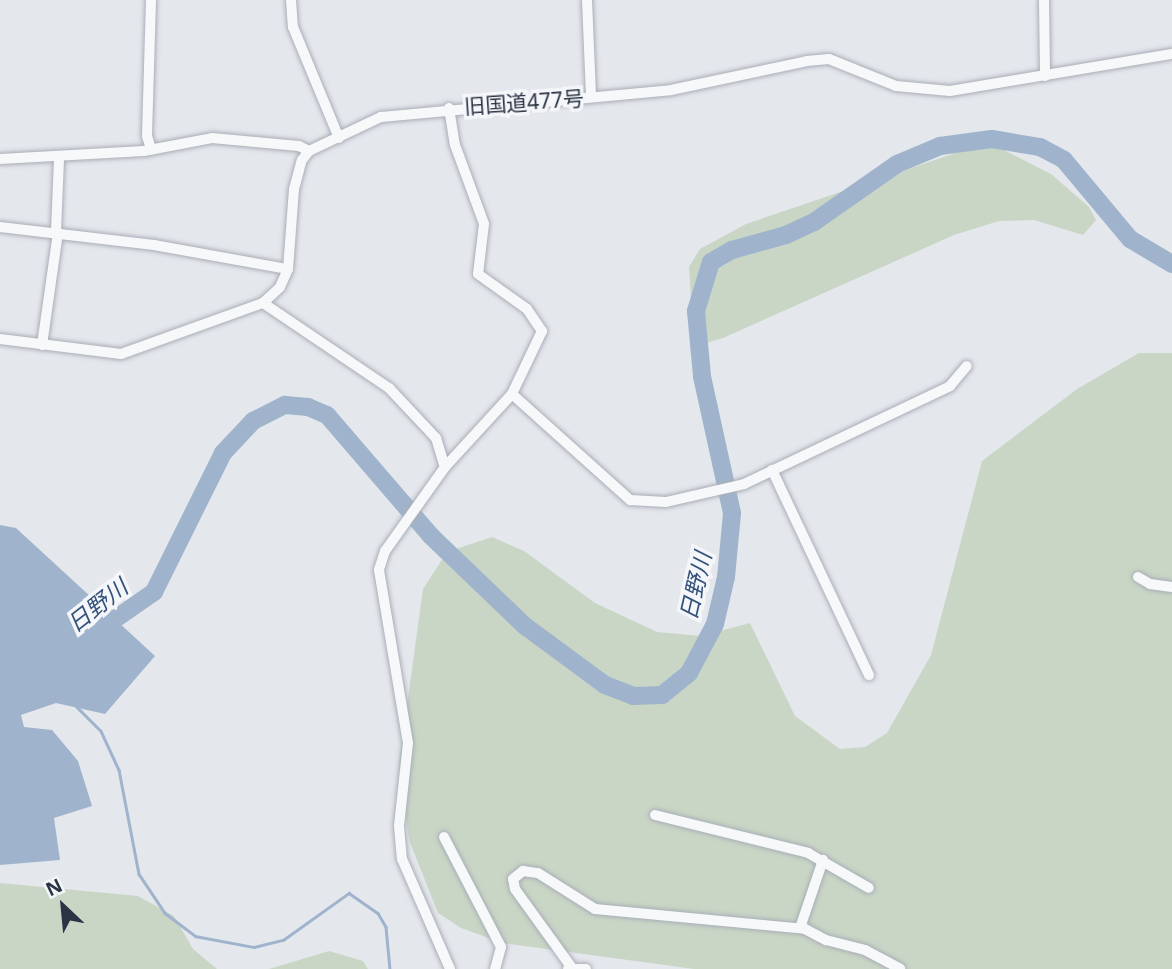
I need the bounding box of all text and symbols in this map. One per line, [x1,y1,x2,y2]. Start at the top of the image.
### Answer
street label: 旧国道477号 [463,85,585,119]
water label: 日野川 [674,549,716,623]
water label: 日野川 [61,573,133,637]
north arrow [28,871,98,941]
text: N [41,872,66,902]

